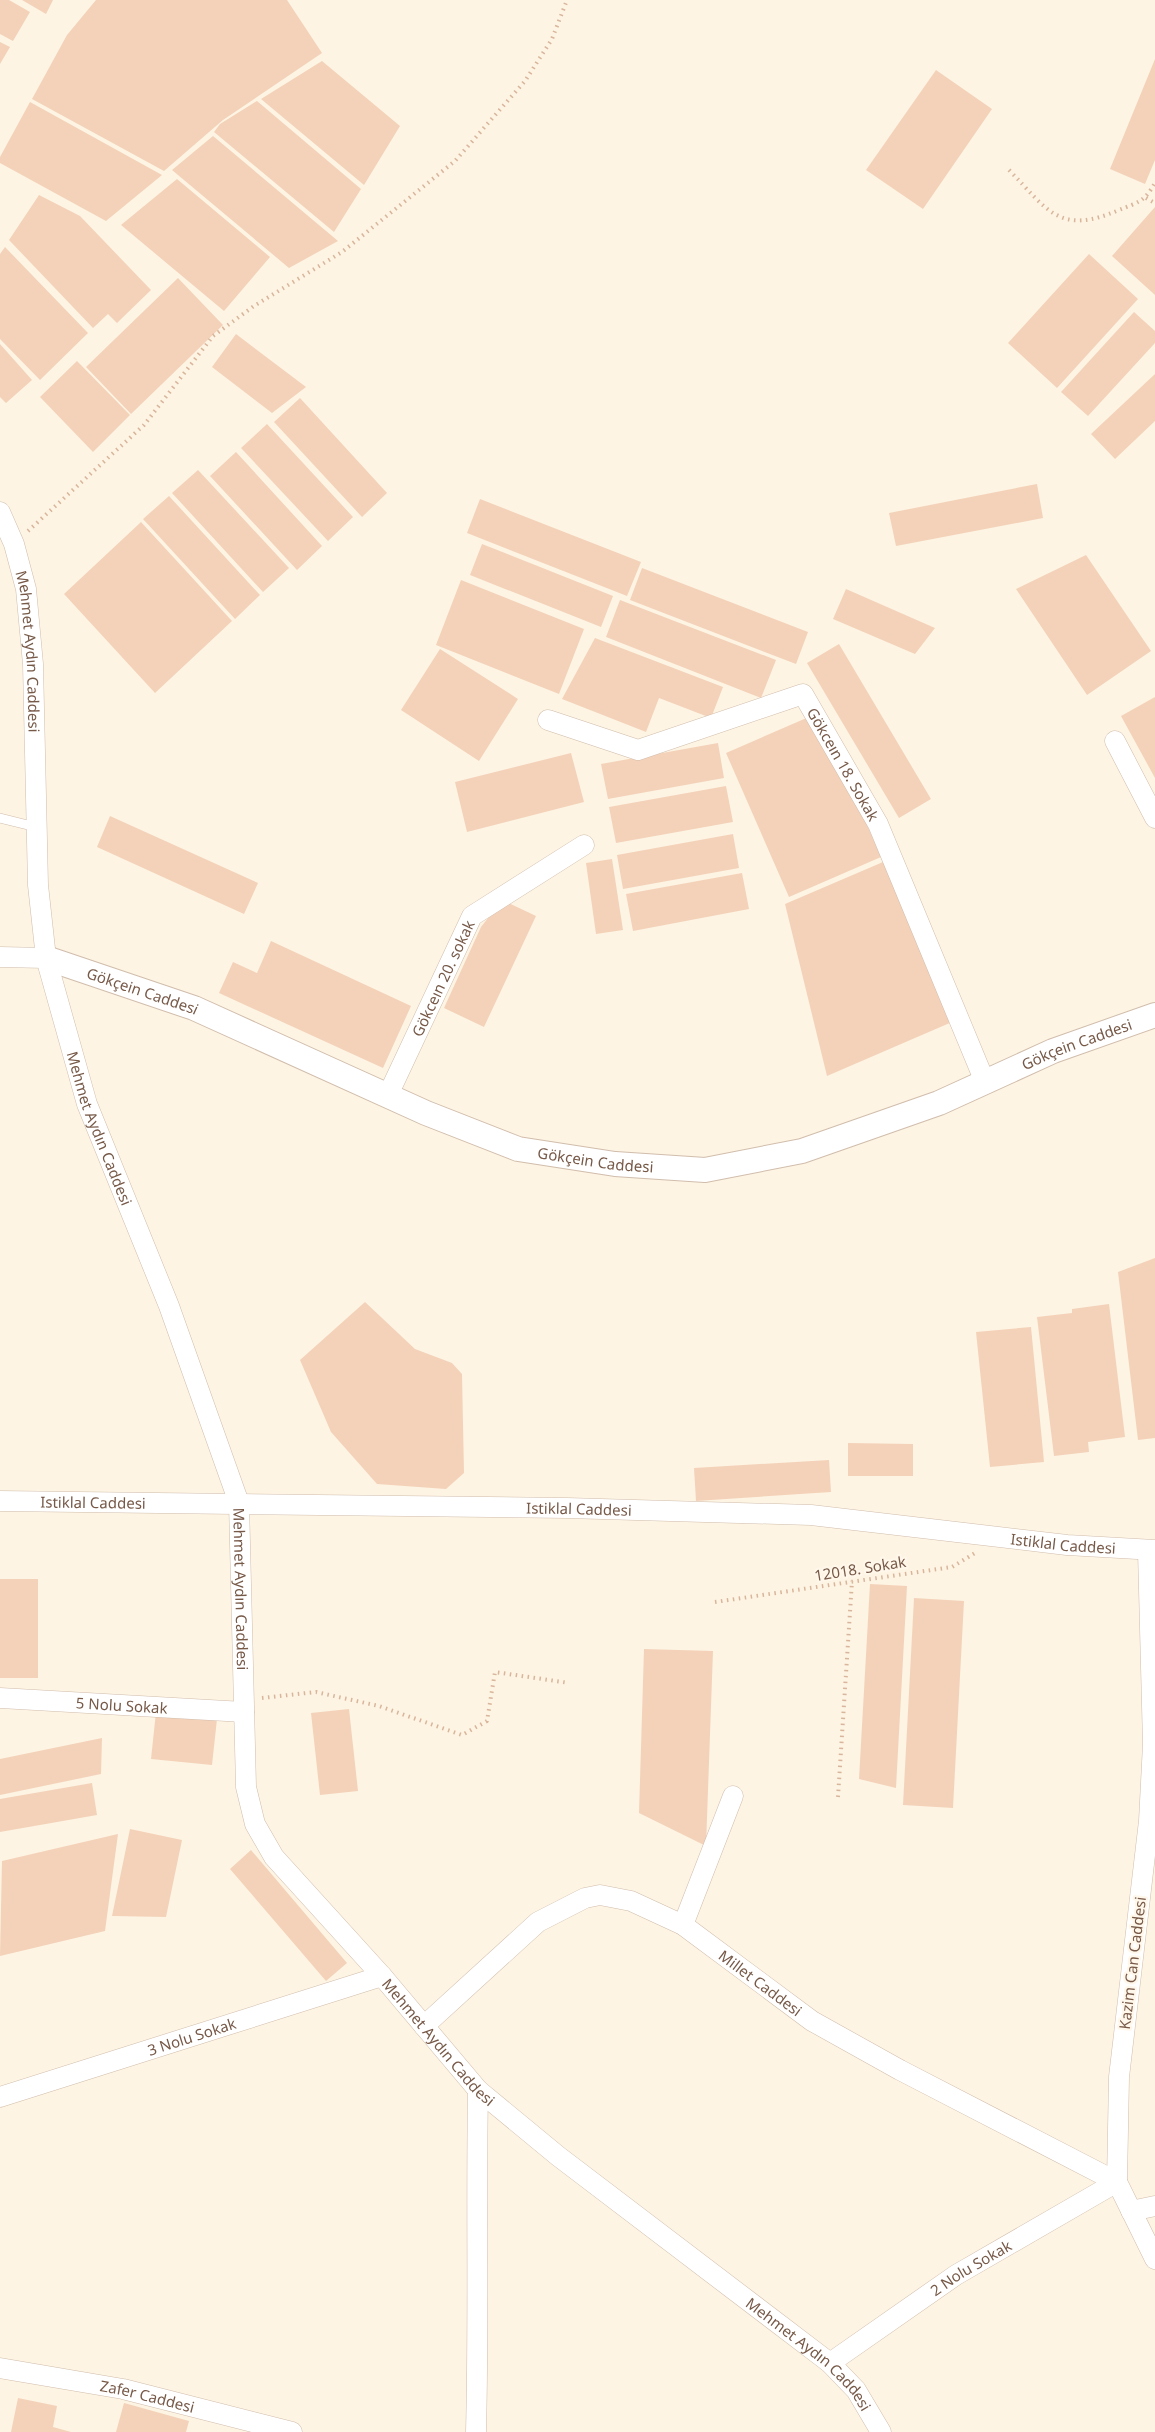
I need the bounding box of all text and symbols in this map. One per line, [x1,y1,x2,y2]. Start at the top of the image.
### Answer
street label: Mehmet Aydın Caddesi [11,568,45,733]
street label: Gökceın 18. Sokak [803,704,884,824]
street label: Gökceın 20. sokak [407,917,479,1040]
street label: Gökçein Caddesi [84,963,202,1019]
street label: Gökçein Caddesi [1018,1014,1135,1074]
street label: Mehmet Aydın Caddesi [63,1049,137,1208]
street label: Gökçein Caddesi [536,1142,654,1177]
street label: Istiklal Caddesi [40,1491,146,1513]
street label: Istiklal Caddesi [526,1497,632,1520]
street label: Mehmet Aydın Caddesi [229,1507,253,1670]
street label: Istiklal Caddesi [1010,1528,1116,1558]
street label: 12018. Sokak [813,1551,907,1585]
street label: 5 Nolu Sokak [75,1692,168,1718]
street label: Kazim Can Caddesi [1114,1896,1150,2030]
street label: Millet Caddesi [715,1945,806,2020]
street label: Mehmet Aydın Caddesi [378,1974,499,2110]
street label: 3 Nolu Sokak [145,2013,238,2060]
street label: 2 Nolu Sokak [926,2235,1015,2300]
street label: Mehmet Aydın Caddesi [742,2293,876,2414]
street label: Zafer Caddesi [99,2375,197,2417]

